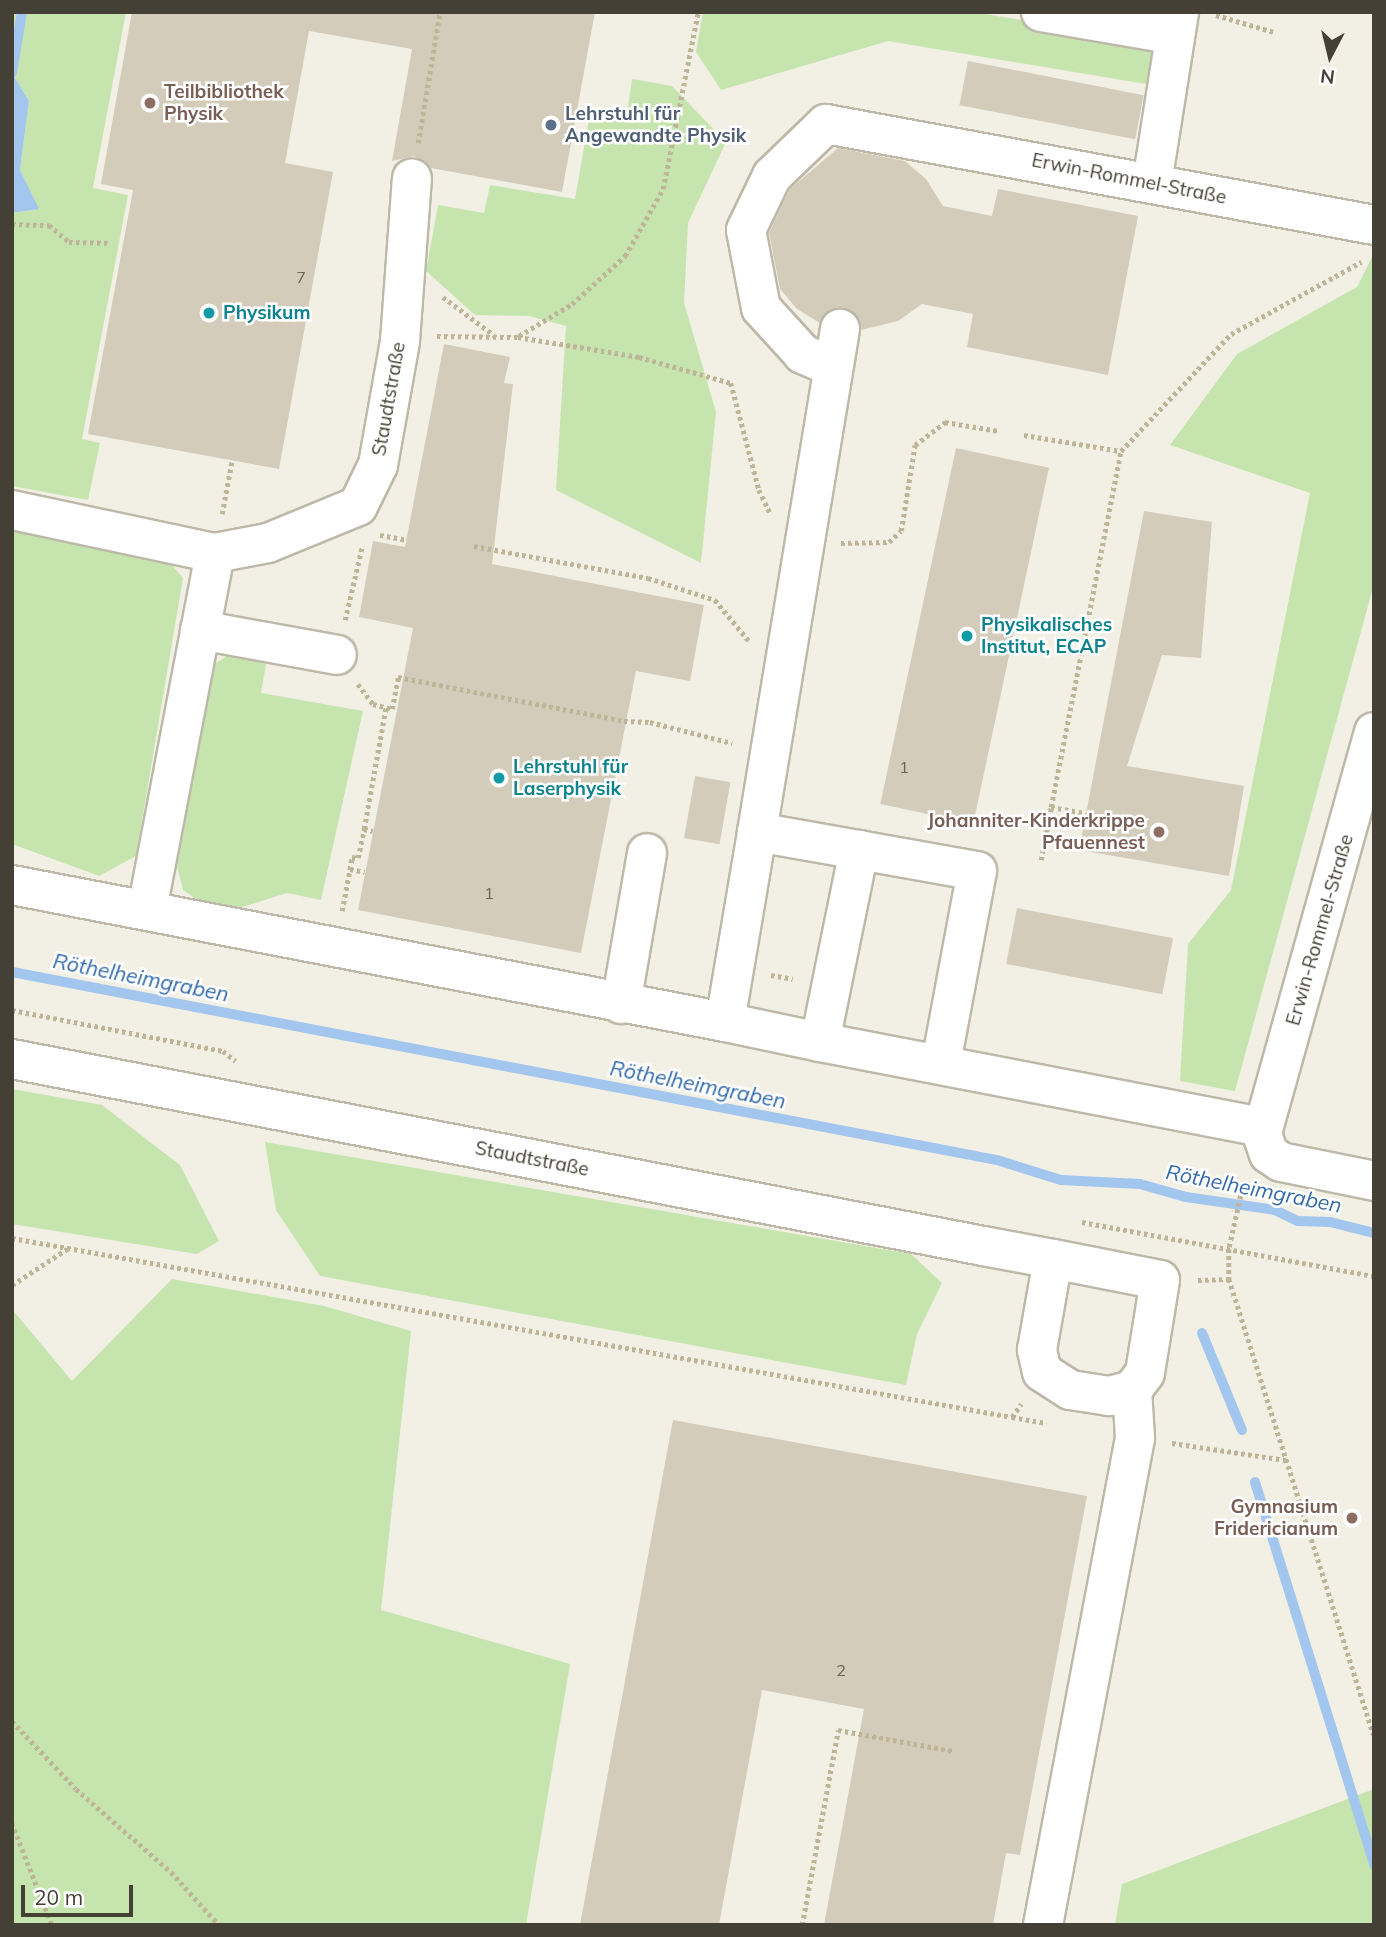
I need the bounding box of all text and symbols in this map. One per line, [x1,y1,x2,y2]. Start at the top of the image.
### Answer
north arrow [1295,21,1365,91]
text: N [1319,64,1336,90]
place label: Teilbibliothek Physik [164,81,284,125]
marker: Teilbibliothek Physik [142,95,158,111]
place label: Lehrstuhl für Angewandte Physik [565,103,746,147]
marker: Lehrstuhl für Angewandte Physik [543,117,559,133]
street label: Erwin-Rommel-Straße [1030,149,1228,209]
house number: 7 [296,267,306,287]
place label: Physikum [223,302,311,324]
marker: Physikum [201,305,217,321]
street label: Staudtstraße [368,340,410,458]
place label: Physikalisches Institut, ECAP [981,614,1112,658]
marker: Physikalisches Institut, ECAP [959,628,975,644]
place label: Lehrstuhl für Laserphysik [513,756,628,800]
house number: 1 [899,757,909,777]
marker: Lehrstuhl für Laserphysik [491,770,507,786]
place label: Johanniter-Kinderkrippe Pfauennest [927,810,1145,854]
marker: Johanniter-Kinderkrippe Pfauennest [1151,824,1167,840]
street label: Erwin-Rommel-Straße [1282,832,1358,1028]
house number: 1 [484,883,494,903]
water label: Röthelheimgraben [51,948,231,1006]
water label: Röthelheimgraben [608,1055,788,1113]
street label: Staudtstraße [473,1137,591,1181]
water label: Röthelheimgraben [1164,1159,1344,1217]
place label: Gymnasium Fridericianum [1214,1496,1338,1540]
marker: Gymnasium Fridericianum [1344,1510,1360,1526]
house number: 2 [836,1660,846,1680]
scale bar [24,1870,136,1914]
text: 20 m [34,1884,83,1910]

